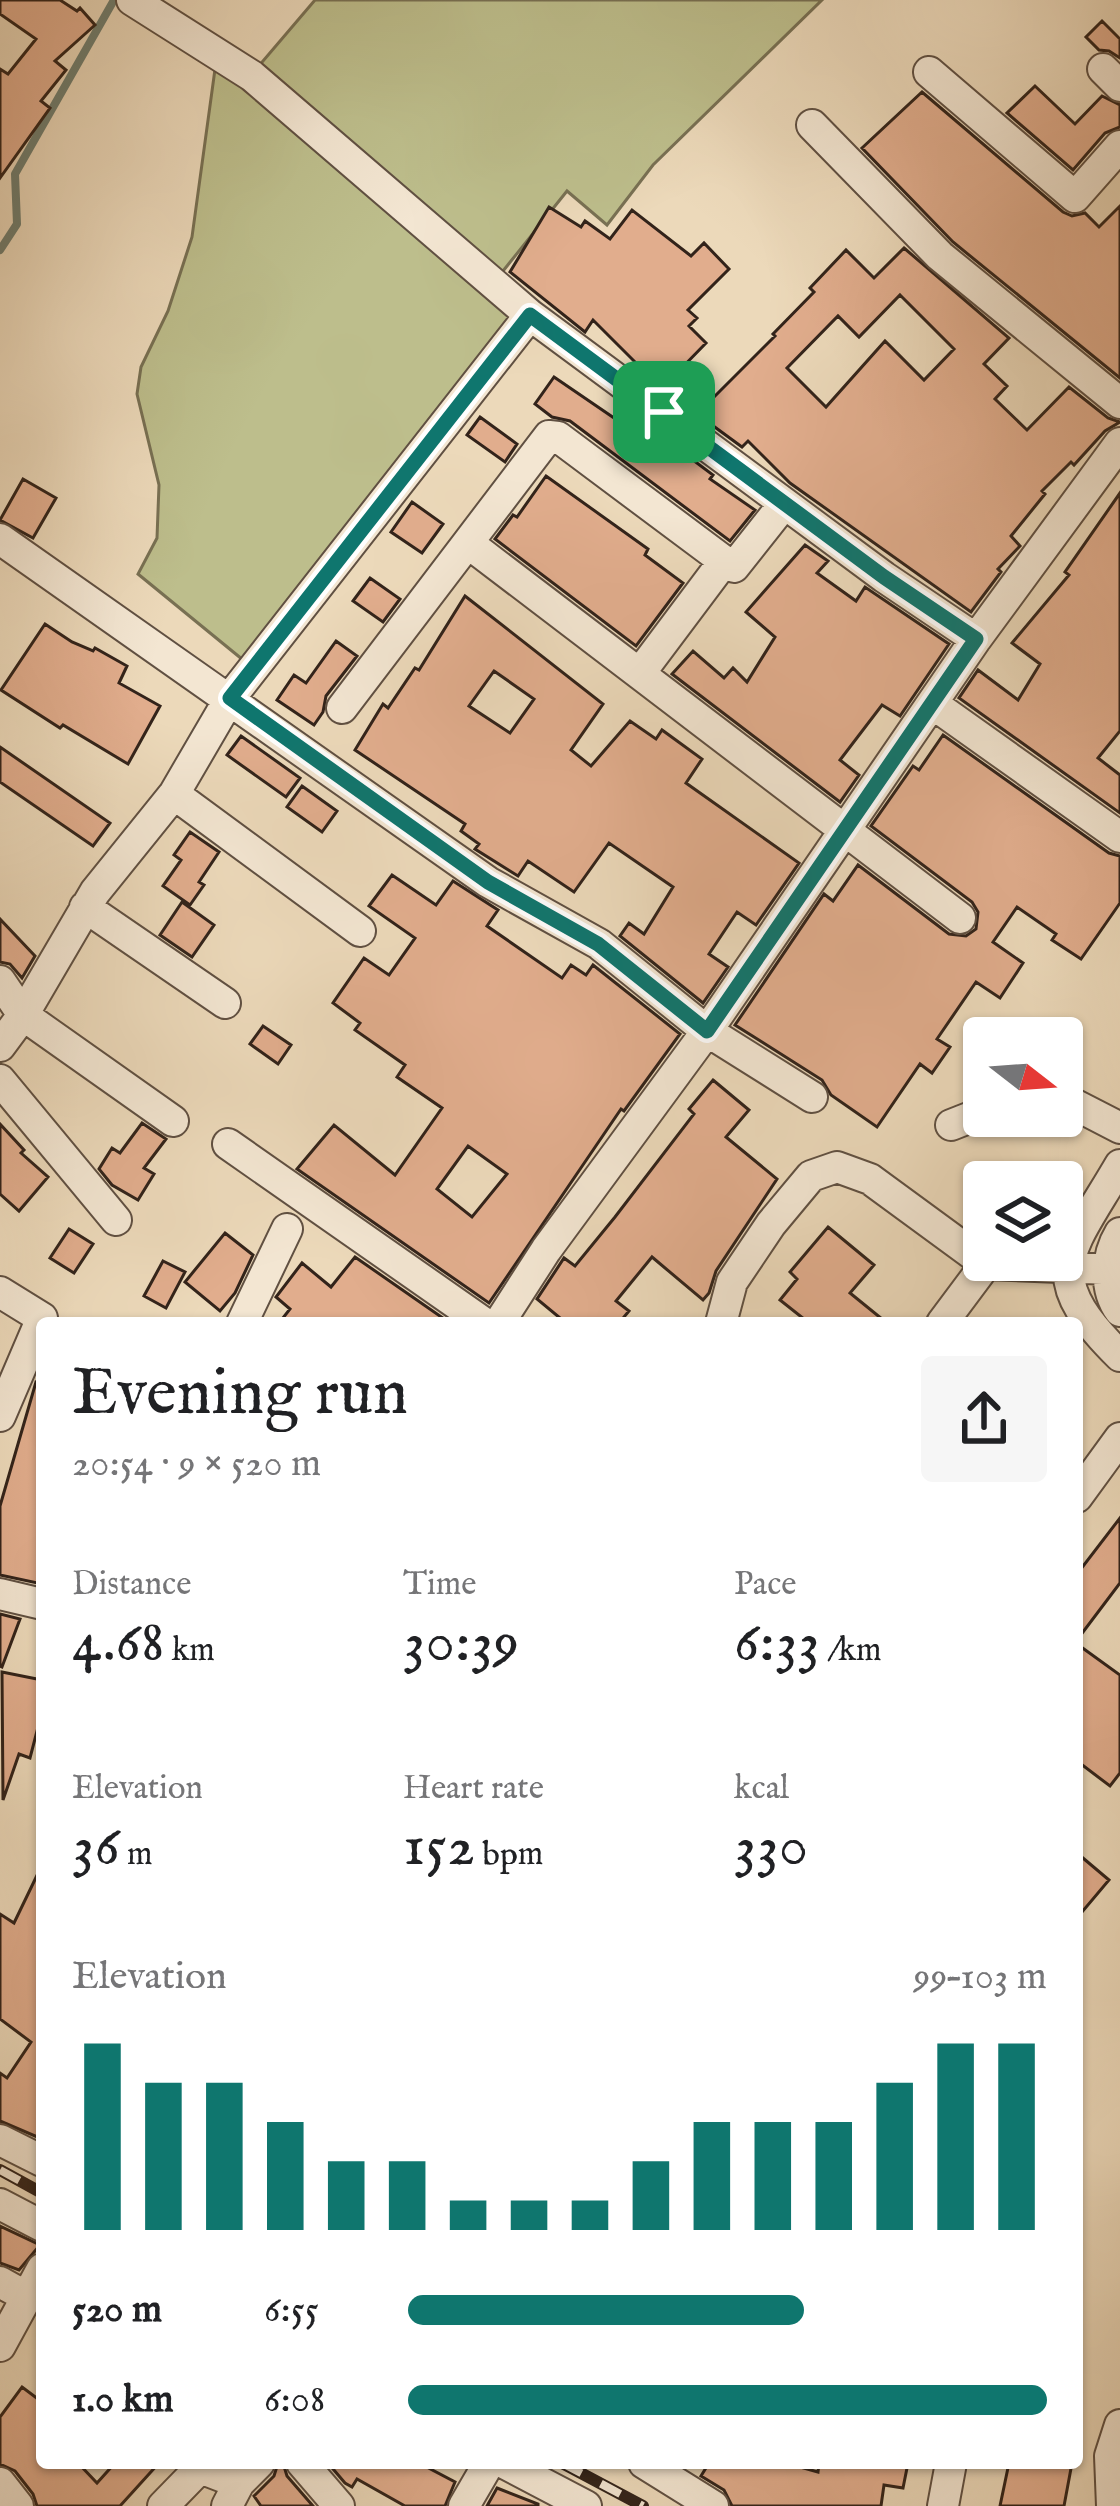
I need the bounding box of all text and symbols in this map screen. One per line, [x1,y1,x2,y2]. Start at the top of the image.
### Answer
pin [613,361,715,463]
icon: arrive [631,379,697,445]
north arrow [963,1017,1083,1137]
map controls [963,1017,1083,1281]
button: layers [963,1161,1083,1281]
text: Evening run [72,1353,408,1437]
button: share [921,1356,1047,1482]
text: 20:54 · 9 × 520 m [72,1440,321,1489]
text: Distance [72,1564,191,1606]
text: Time [403,1564,476,1606]
text: Pace [734,1564,796,1606]
text: 4.68 [72,1606,164,1682]
text: 30:39 [403,1606,519,1682]
text: 6:33 [734,1606,820,1682]
text: km [164,1630,215,1672]
text: /km [820,1630,882,1672]
text: Elevation [72,1768,203,1810]
text: Heart rate [403,1768,544,1810]
text: kcal [734,1768,789,1810]
text: 36 [72,1810,120,1886]
text: 152 [403,1810,475,1886]
text: 330 [734,1810,808,1886]
text: m [120,1834,152,1876]
text: bpm [475,1834,543,1876]
text: Elevation [72,1953,227,2002]
text: 99–103 m [913,1953,1047,2002]
text: 520 m [72,2286,162,2335]
text: 6:55 [264,2286,319,2335]
text: 1.0 km [72,2376,174,2425]
text: 6:08 [264,2376,325,2425]

